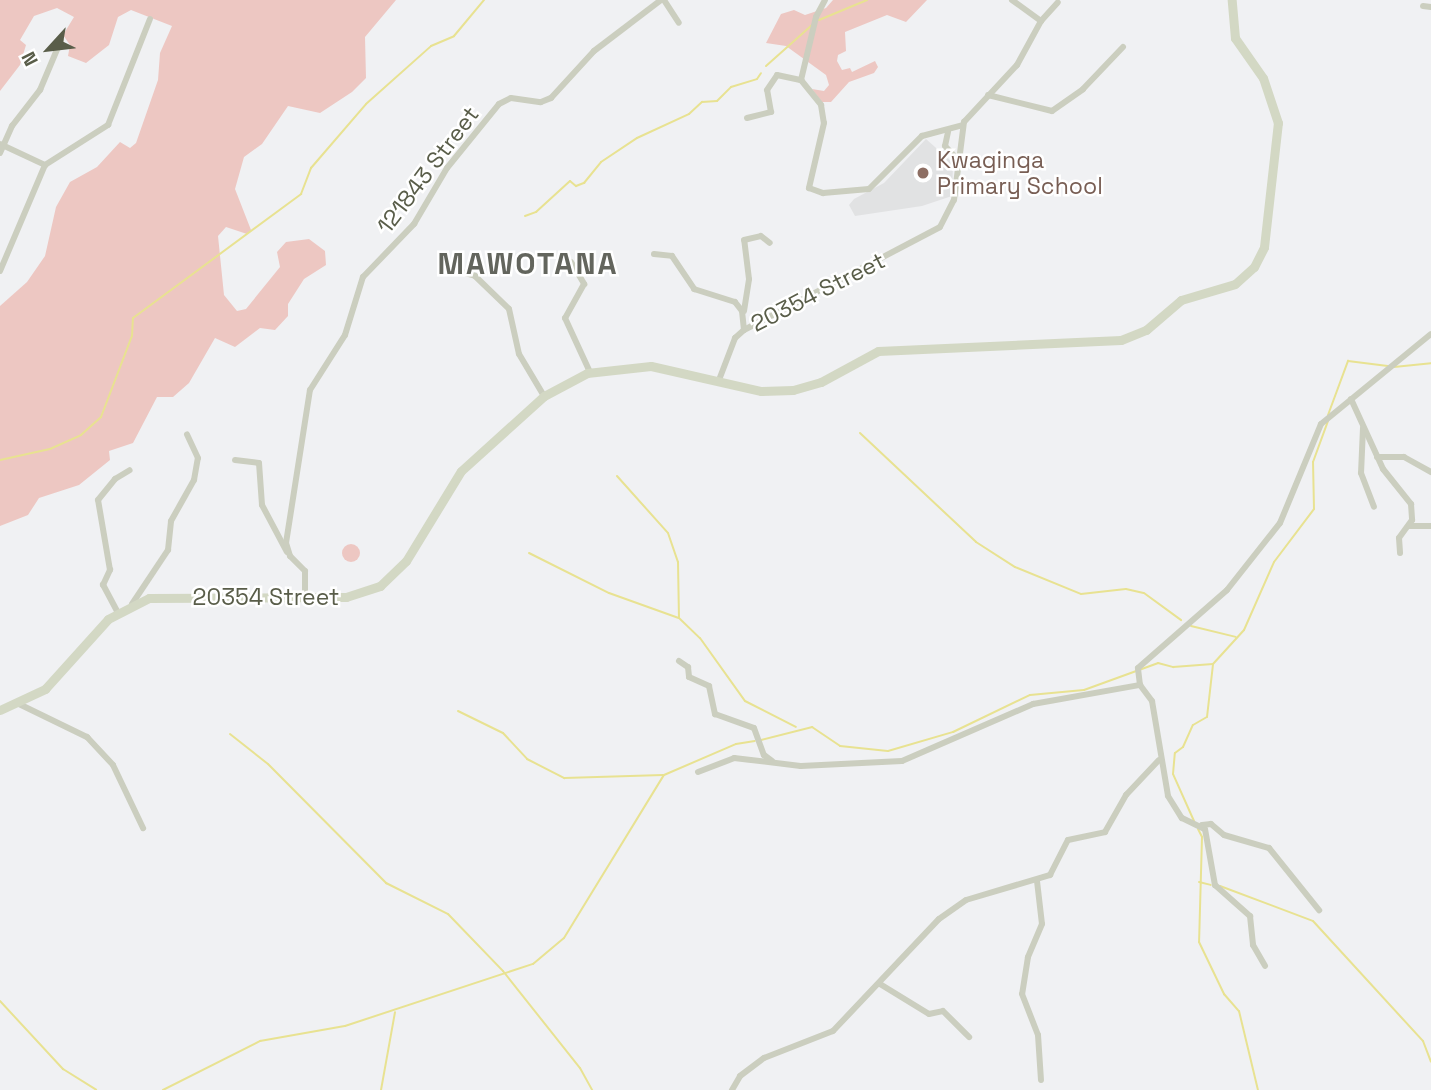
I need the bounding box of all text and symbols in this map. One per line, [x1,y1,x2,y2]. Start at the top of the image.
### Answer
north arrow [14,14,84,84]
text: N [16,47,44,70]
street label: 121843 Street [371,101,485,239]
place label: Kwaginga Primary School [937,146,1103,200]
marker: Kwaginga Primary School [915,165,931,181]
district label: MAWOTANA [439,246,617,282]
street label: 20354 Street [746,246,890,338]
street label: 20354 Street [193,583,339,611]

